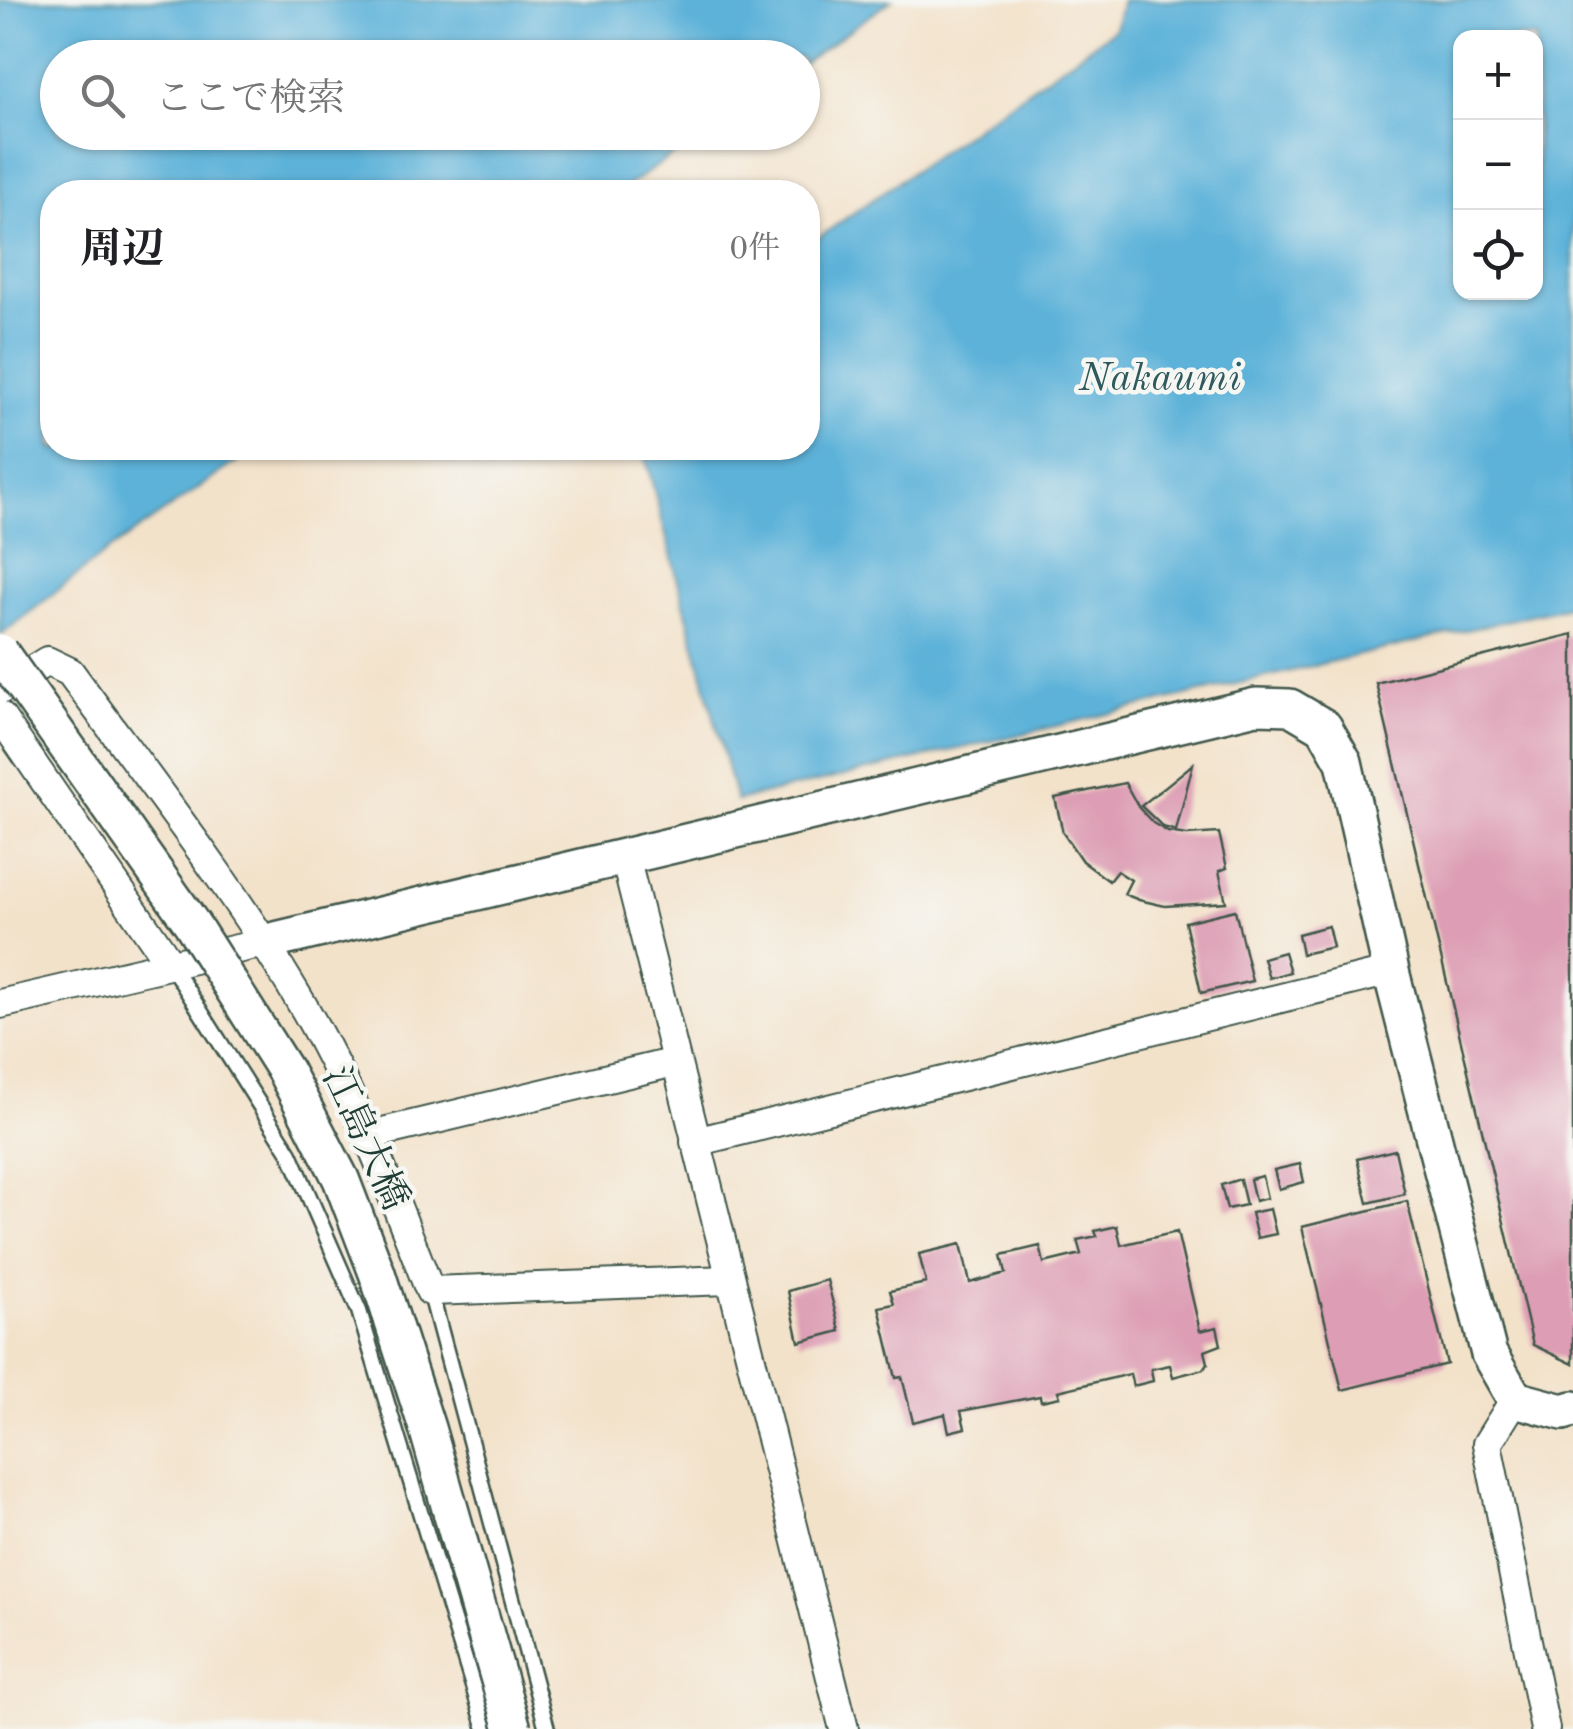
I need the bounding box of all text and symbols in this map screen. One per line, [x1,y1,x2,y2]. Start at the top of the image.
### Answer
map controls [1453,30,1543,300]
button: + [1453,30,1543,120]
search box [40,40,820,150]
icon: search [75,68,130,123]
text: ここで検索 [155,81,345,119]
button: − [1453,120,1543,210]
button: locate [1453,210,1543,300]
text: 周辺 [80,230,164,272]
text: 0件 [729,234,780,266]
water label: Nakaumi [1078,360,1241,400]
street label: 江島大橋 [315,1061,416,1216]

